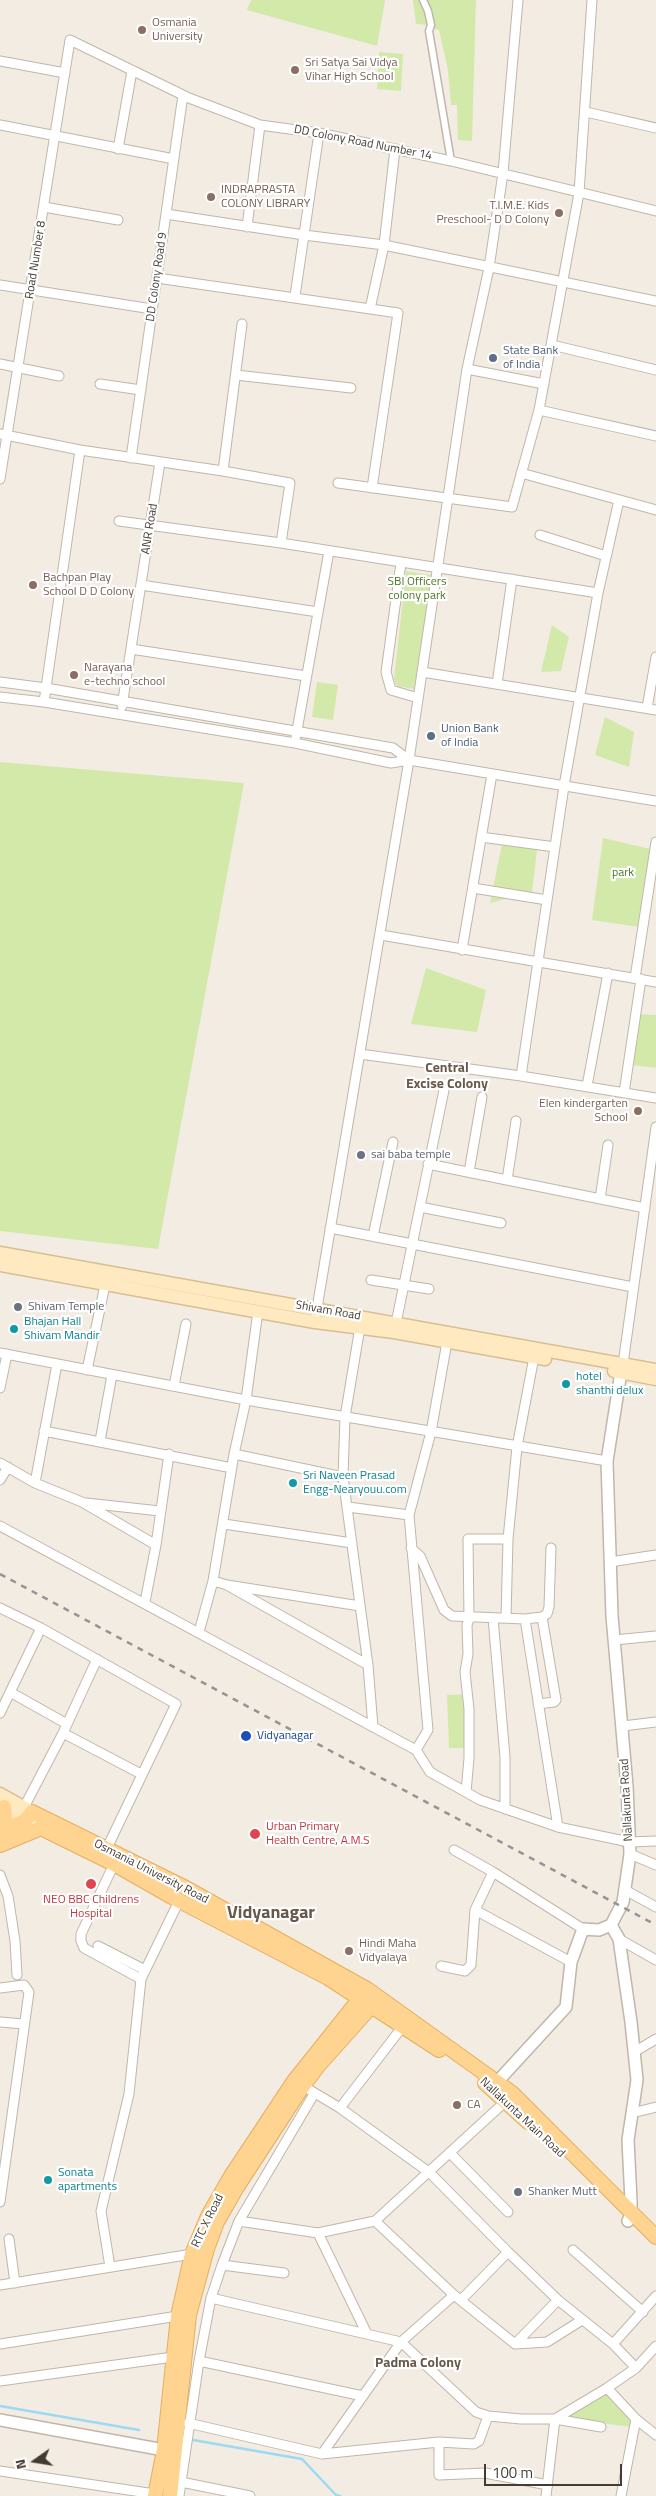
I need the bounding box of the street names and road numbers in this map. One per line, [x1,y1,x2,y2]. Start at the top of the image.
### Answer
street label: DD Colony Road Number 14 [293,123,433,163]
street label: Road Number 8 [23,220,49,300]
street label: DD Colony Road 9 [144,231,170,323]
street label: ANR Road [139,503,161,555]
street label: Shivam Road [294,1298,362,1324]
street label: Nallakunta Road [618,1758,636,1842]
street label: Osmania University Road [91,1837,211,1907]
street label: Nallakunta Main Road [477,2075,567,2161]
street label: RTC X Road [189,2192,227,2250]

